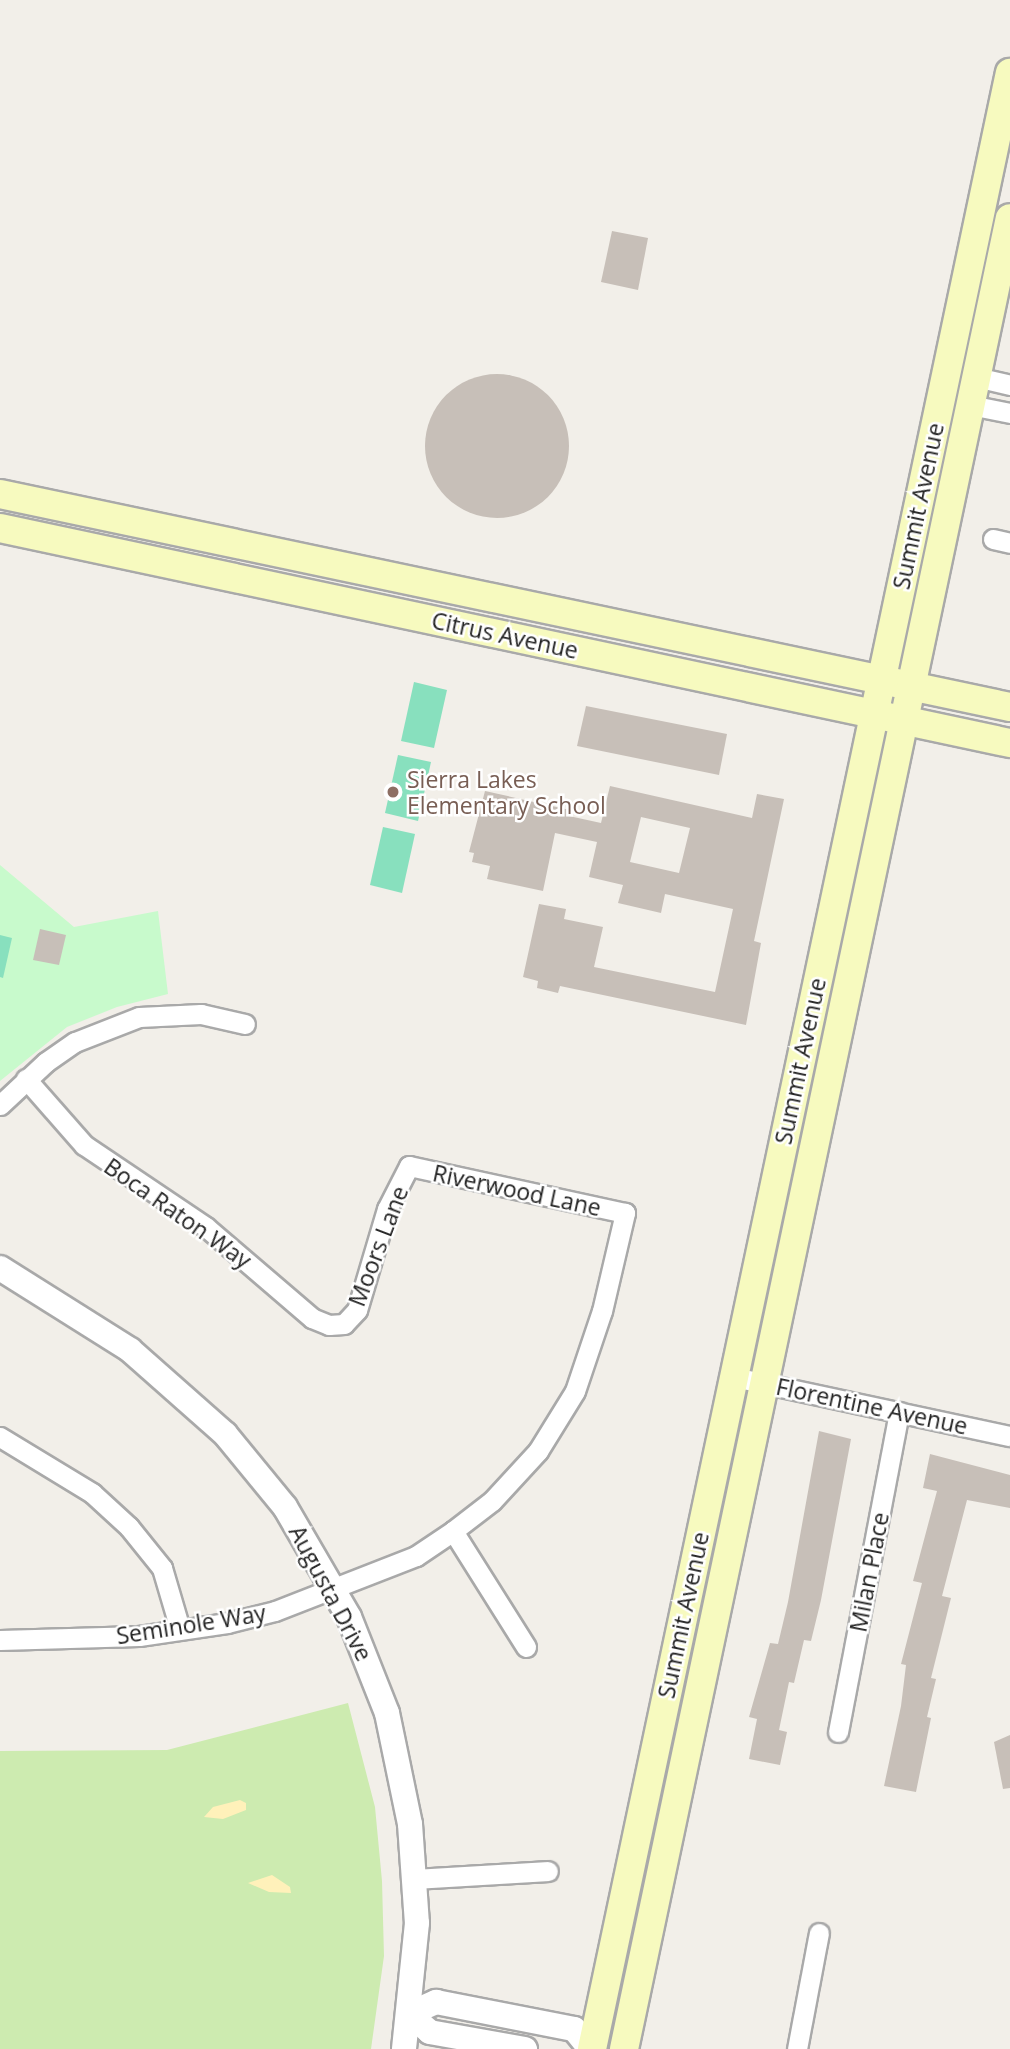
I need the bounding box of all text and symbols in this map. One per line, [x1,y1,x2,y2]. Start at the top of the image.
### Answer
street label: Summit Avenue [887,420,949,592]
street label: Citrus Avenue [429,606,581,664]
place label: Sierra Lakes Elementary School [407,765,606,819]
marker: Sierra Lakes Elementary School [385,784,401,800]
street label: Summit Avenue [769,975,831,1147]
street label: Boca Raton Way [99,1152,257,1274]
street label: Riverwood Lane [430,1159,604,1221]
street label: Moors Lane [342,1182,414,1310]
street label: Florentine Avenue [774,1372,970,1440]
street label: Milan Place [844,1510,894,1634]
street label: Augusta Drive [284,1521,378,1665]
street label: Summit Avenue [652,1529,714,1701]
street label: Seminole Way [114,1599,268,1649]

